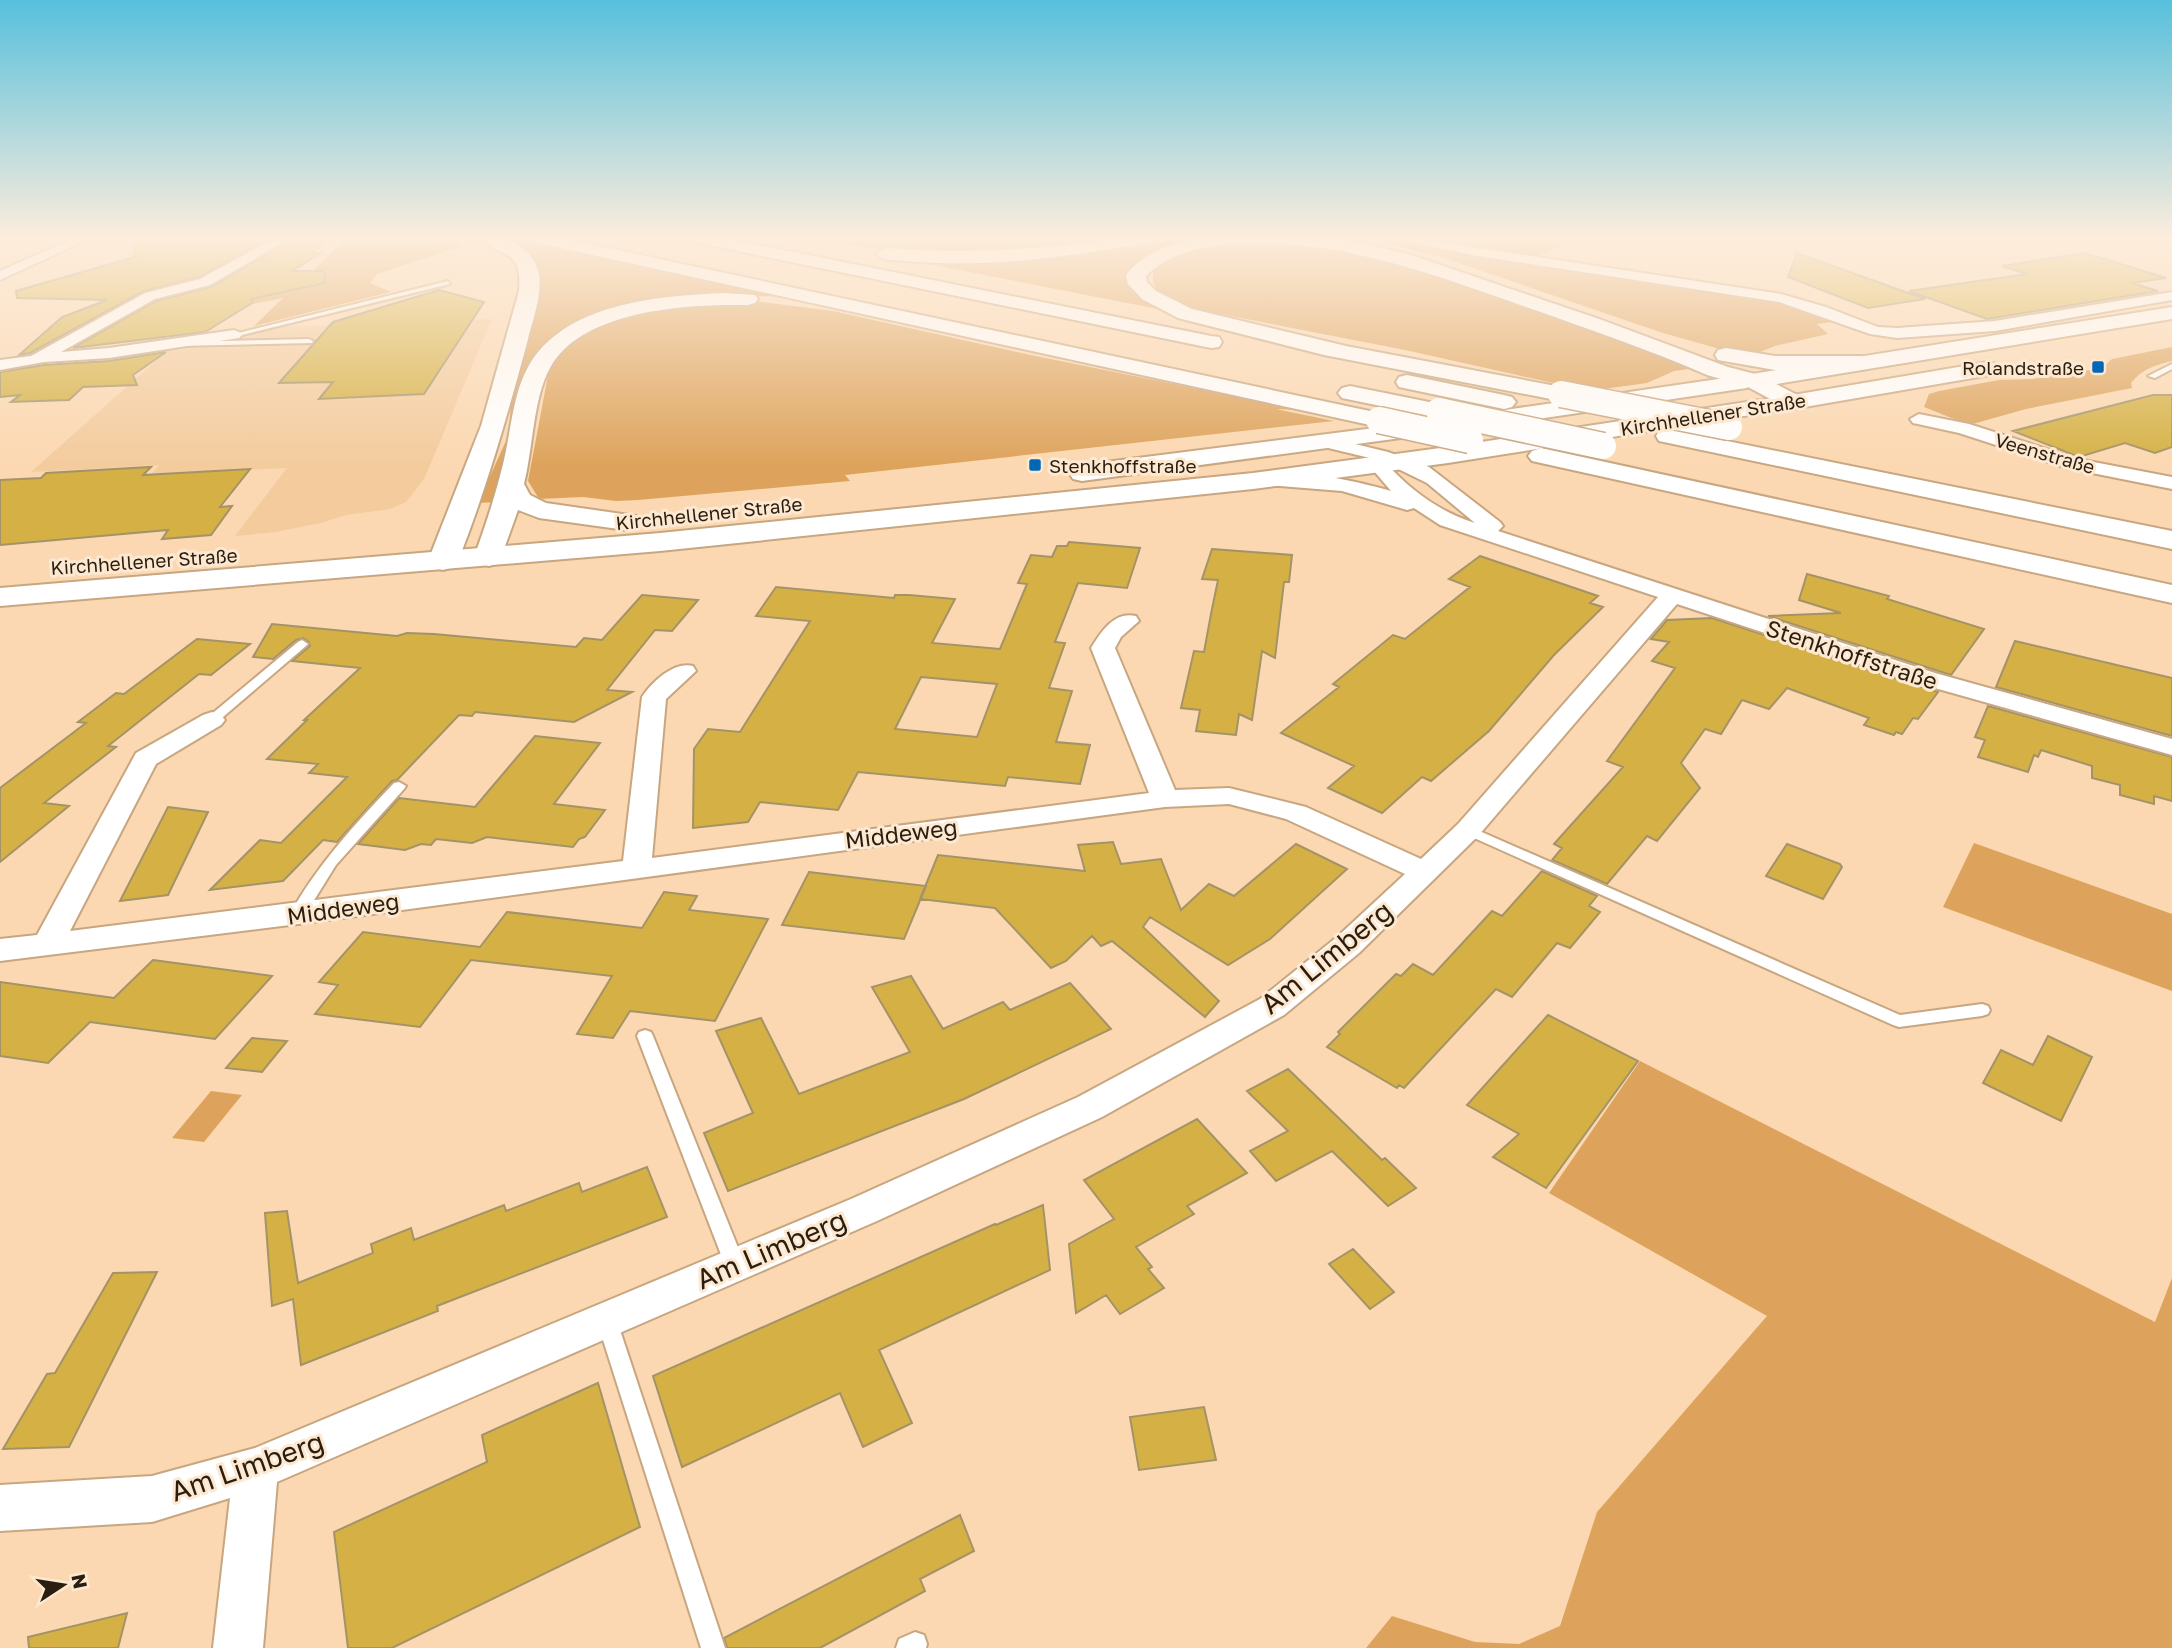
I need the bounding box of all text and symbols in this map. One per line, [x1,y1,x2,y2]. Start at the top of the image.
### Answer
place label: Rolandstraße [1962,356,2084,379]
marker: Rolandstraße [2090,359,2106,375]
street label: Kirchhellener Straße [1619,388,1807,440]
street label: Veenstraße [1992,428,2098,478]
place label: Stenkhoffstraße [1049,454,1196,477]
marker: Stenkhoffstraße [1027,457,1043,473]
street label: Kirchhellener Straße [615,492,803,534]
street label: Kirchhellener Straße [50,543,238,579]
street label: Stenkhoffstraße [1763,613,1941,695]
street label: Middeweg [843,812,959,854]
street label: Middeweg [285,886,401,930]
street label: Am Limberg [1253,894,1399,1020]
street label: Am Limberg [691,1203,851,1295]
street label: Am Limberg [166,1424,328,1508]
north arrow [28,1550,98,1620]
text: N [67,1572,93,1591]

